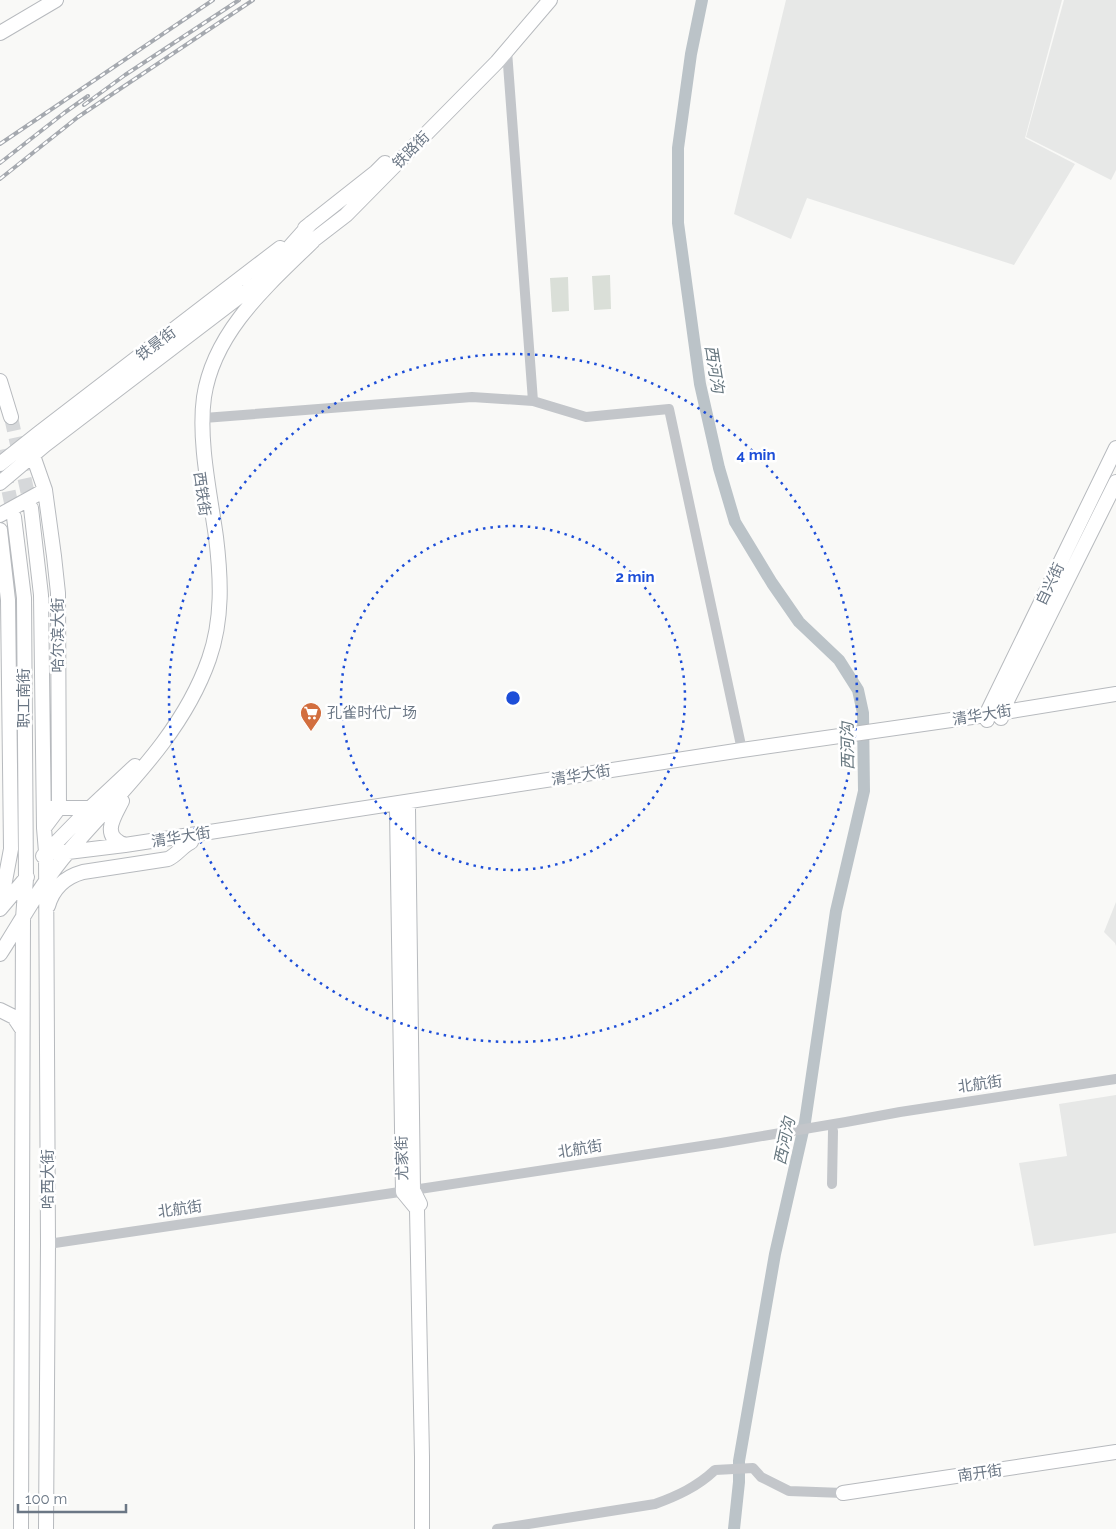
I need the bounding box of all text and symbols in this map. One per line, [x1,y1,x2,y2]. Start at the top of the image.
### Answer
street label: 铁路街 [389,128,433,172]
street label: 铁景街 [133,323,179,365]
water label: 西河沟 [701,344,728,396]
text: 4 min [736,446,776,464]
street label: 西铁街 [190,470,214,518]
street label: 自兴街 [1032,560,1068,608]
text: 2 min [616,568,654,586]
street label: 哈尔滨大街 [49,597,67,673]
street label: 职工南街 [15,668,33,728]
centre of rings [504,689,522,707]
supermarket icon: 孔雀时代广场 [299,701,323,732]
street label: 清华大街 [951,701,1013,729]
place label: 孔雀时代广场 [327,704,417,722]
water label: 西河沟 [838,720,857,770]
street label: 清华大街 [550,761,612,789]
street label: 清华大街 [150,823,212,851]
street label: 北航街 [956,1072,1004,1096]
water label: 西河沟 [770,1114,799,1167]
street label: 尤家街 [393,1135,411,1181]
street label: 北航街 [556,1137,604,1161]
street label: 哈西大街 [39,1149,57,1209]
street label: 北航街 [156,1197,204,1221]
street label: 南开街 [956,1461,1004,1485]
scale bar [18,1482,125,1514]
text: 100 m [25,1490,67,1508]

